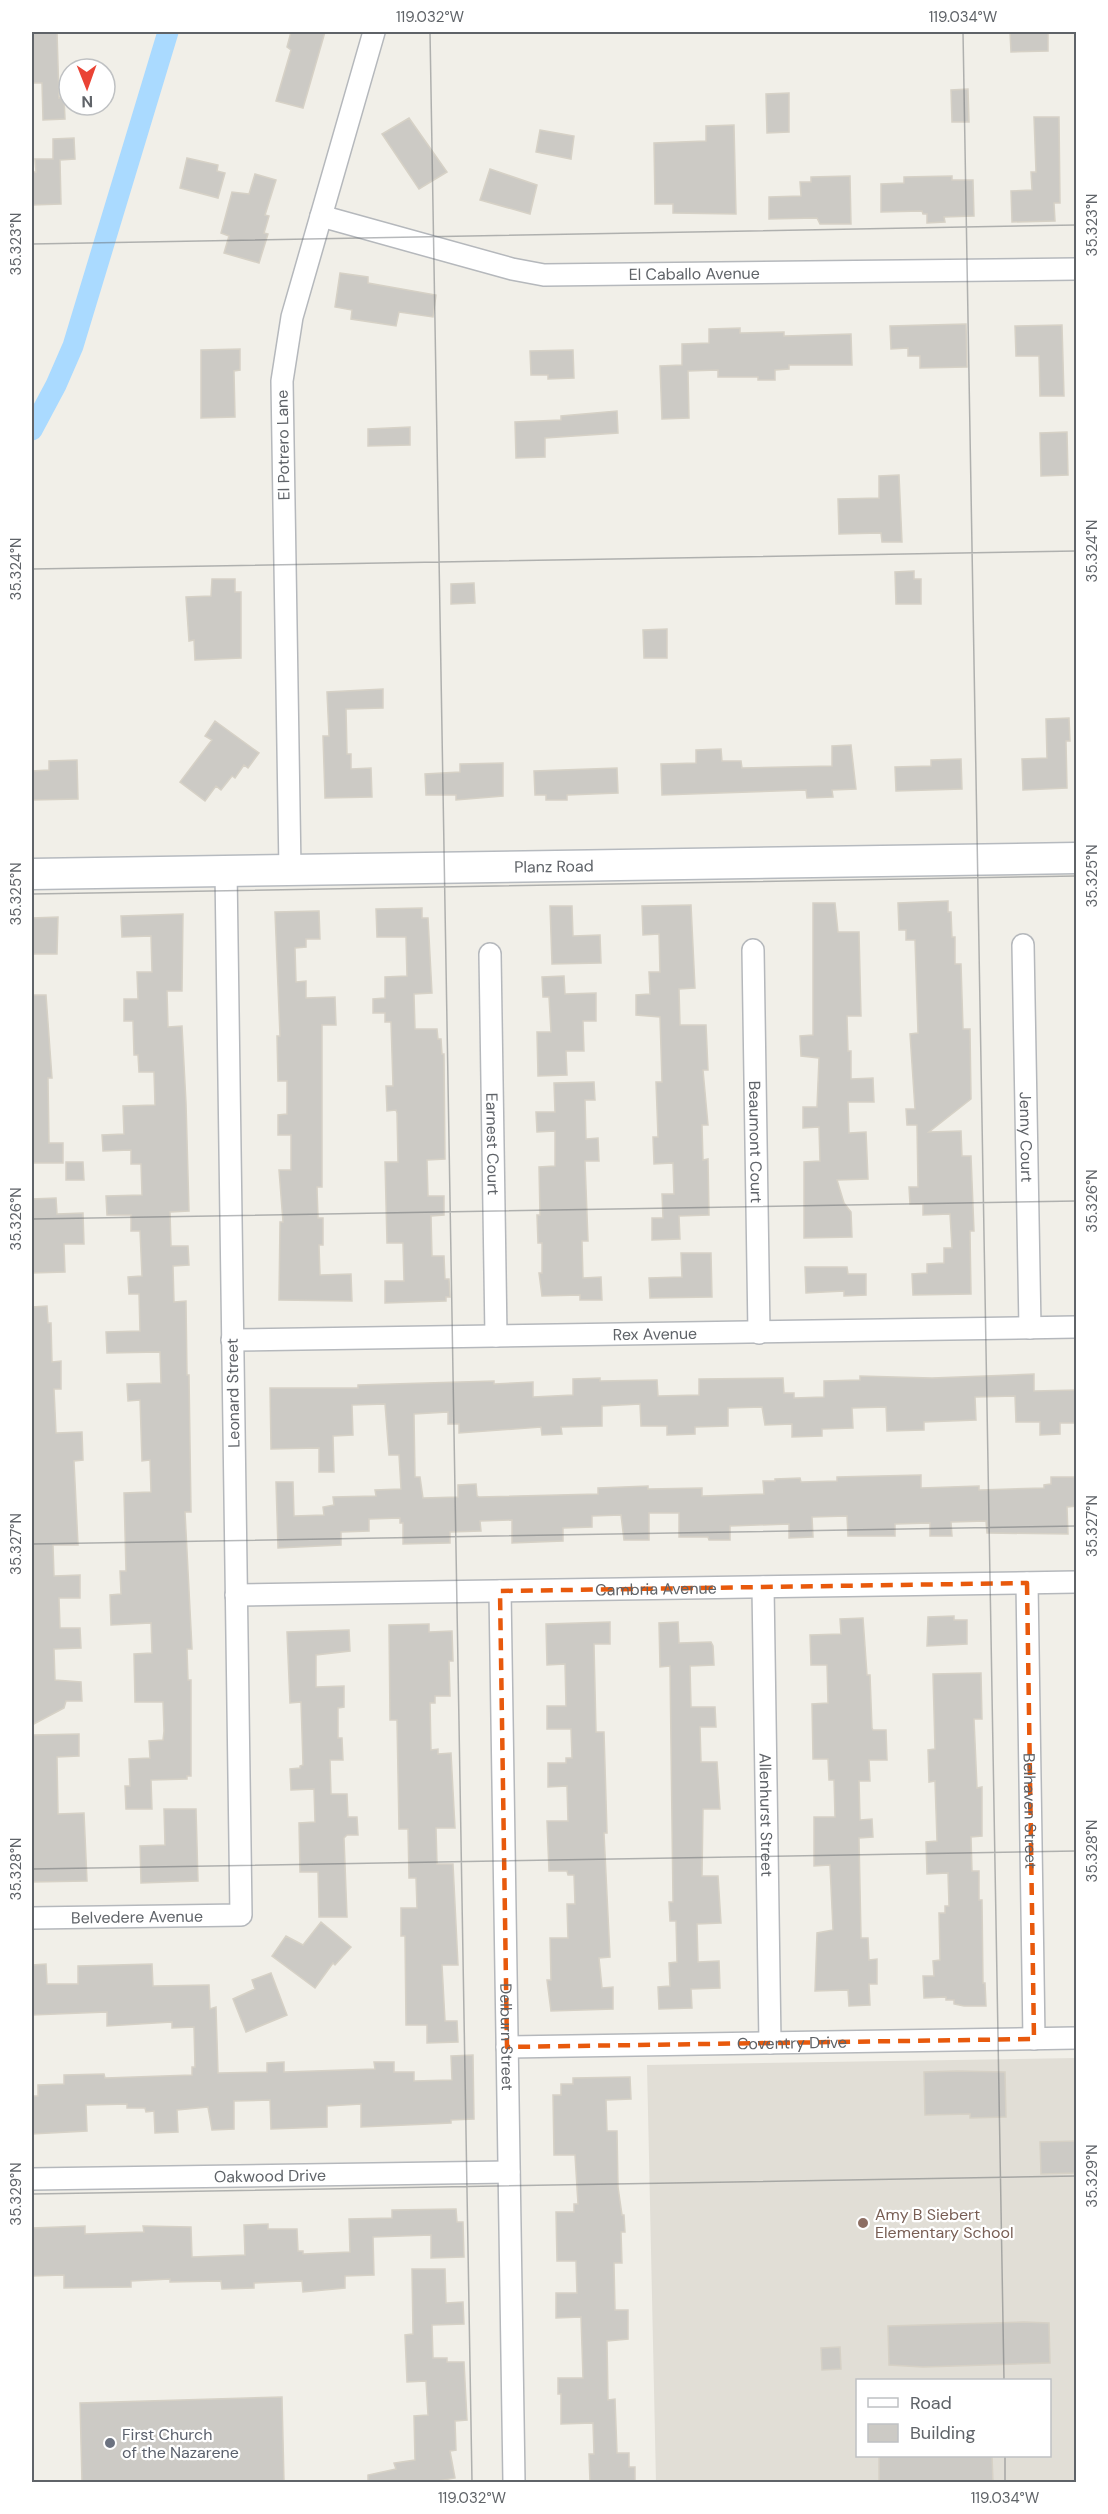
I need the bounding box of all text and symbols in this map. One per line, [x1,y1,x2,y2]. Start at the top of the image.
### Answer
text: 119.032°W [396,7,465,27]
text: 119.034°W [929,7,998,27]
north arrow [57,57,117,117]
text: N [81,91,93,112]
text: 35.323°N [1082,194,1102,256]
text: 35.323°N [6,213,26,275]
street label: El Caballo Avenue [629,262,760,285]
street label: El Potrero Lane [272,390,294,500]
text: 35.324°N [1082,520,1102,582]
text: 35.324°N [6,538,26,600]
text: 35.325°N [1082,844,1102,908]
street label: Planz Road [514,855,594,877]
text: 35.325°N [6,862,26,926]
street label: Beaumont Court [745,1081,767,1203]
street label: Jenny Court [1015,1091,1038,1183]
street label: Earnest Court [482,1093,504,1195]
text: 35.326°N [1082,1169,1102,1233]
text: 35.326°N [6,1187,26,1251]
street label: Rex Avenue [613,1322,697,1345]
street label: Leonard Street [222,1338,244,1448]
text: 35.327°N [1082,1495,1102,1557]
text: 35.327°N [6,1513,26,1575]
street label: Cambria Avenue [595,1577,717,1600]
street label: Allenhurst Street [755,1753,778,1877]
street label: Belhaven Street [1019,1753,1042,1869]
text: 35.328°N [1082,1820,1102,1882]
text: 35.328°N [6,1838,26,1900]
street label: Belvedere Avenue [71,1905,203,1928]
street label: Delburn Street [496,1983,518,2091]
street label: Coventry Drive [737,2031,847,2054]
text: 35.329°N [1082,2144,1102,2208]
text: 35.329°N [6,2162,26,2226]
street label: Oakwood Drive [214,2164,326,2187]
place label: Amy B Siebert Elementary School [875,2204,1013,2243]
marker: Amy B Siebert Elementary School [856,2216,870,2230]
legend [856,2379,1051,2457]
text: Road [910,2391,952,2415]
text: Building [910,2421,975,2445]
place label: First Church of the Nazarene [122,2424,239,2463]
marker: First Church of the Nazarene [103,2436,117,2450]
text: 119.032°W [438,2488,507,2508]
text: 119.034°W [971,2488,1040,2508]

